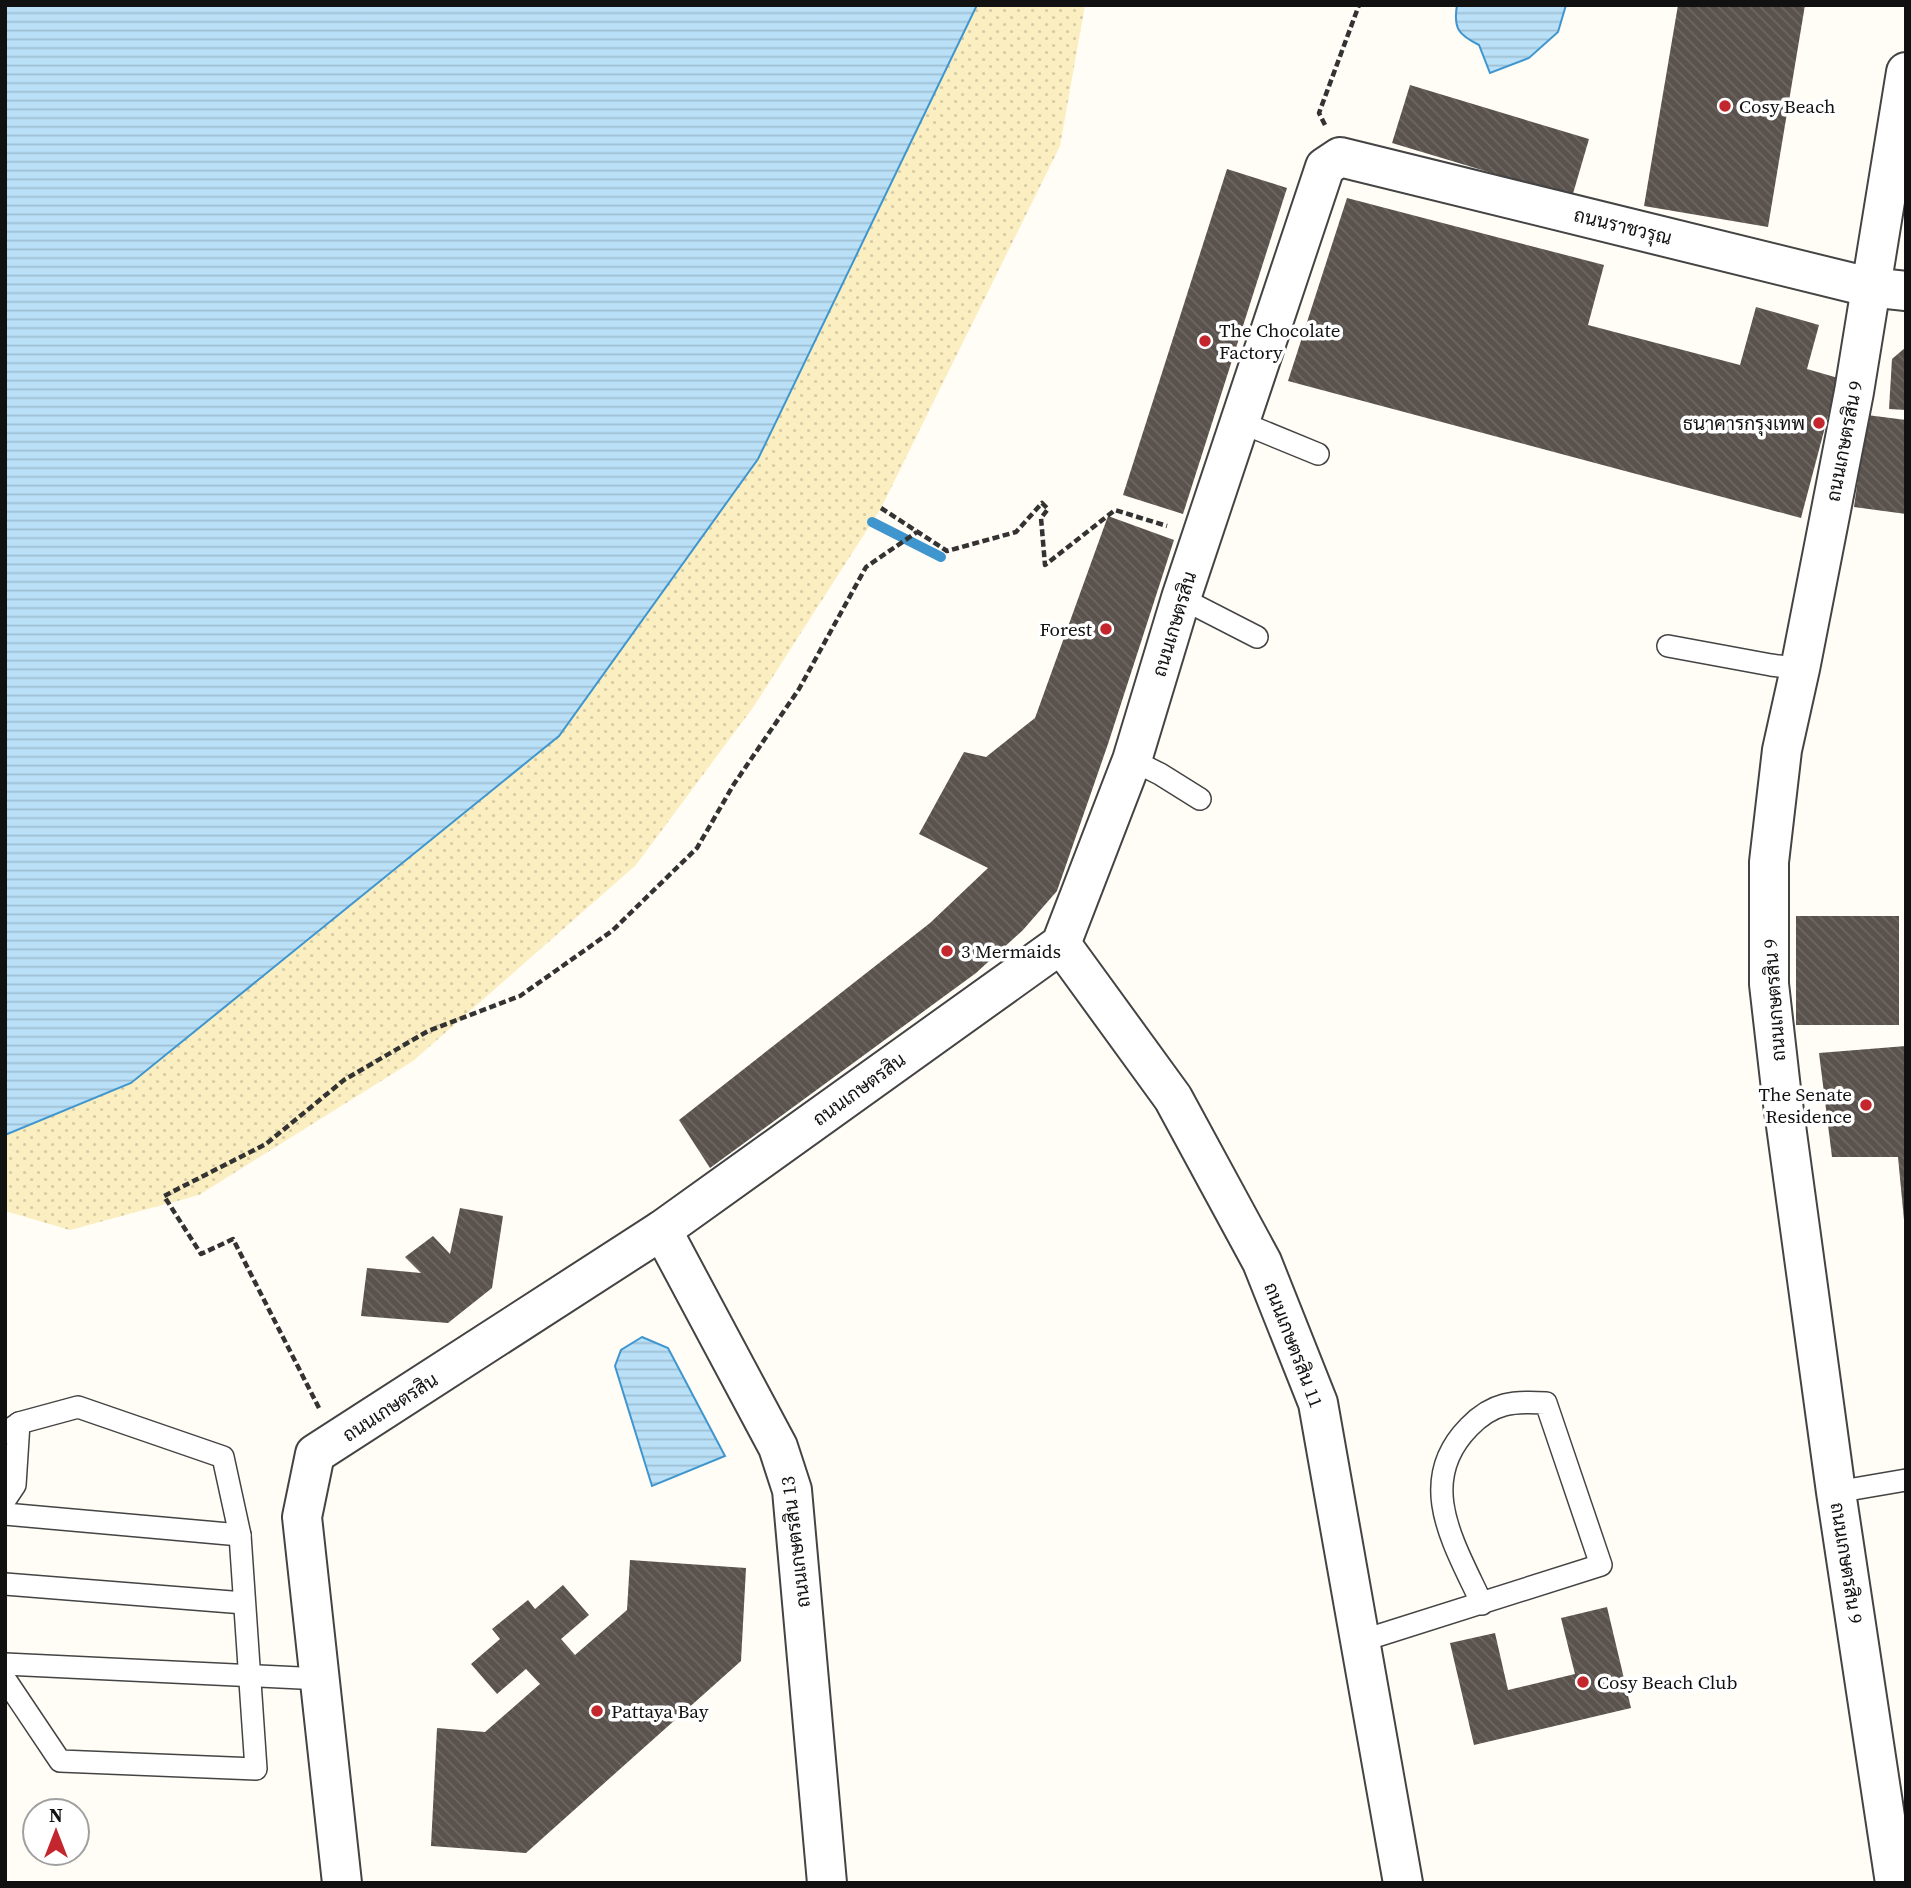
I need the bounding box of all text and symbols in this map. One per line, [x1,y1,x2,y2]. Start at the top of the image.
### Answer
place label: Cosy Beach [1739,93,1835,119]
marker: Cosy Beach [1717,98,1733,114]
street label: ถนนราชวรุณ [1571,201,1675,251]
place label: The Chocolate Factory [1219,317,1340,365]
marker: The Chocolate Factory [1197,333,1213,349]
street label: ถนนเกษตรสิน 9 [1820,378,1868,504]
place label: ธนาคารกรุงเทพ [1683,410,1805,436]
marker: ธนาคารกรุงเทพ [1811,415,1827,431]
street label: ถนนเกษตรสิน [1146,568,1202,680]
place label: Forest [1039,616,1093,642]
marker: Forest [1098,621,1114,637]
place label: 3 Mermaids [961,938,1061,964]
street label: ถนนเกษตรสิน 9 [1757,938,1791,1062]
marker: 3 Mermaids [939,943,955,959]
street label: ถนนเกษตรสิน [807,1047,911,1131]
place label: The Senate Residence [1759,1081,1852,1129]
marker: The Senate Residence [1858,1097,1874,1113]
street label: ถนนเกษตรสิน 11 [1258,1279,1330,1411]
street label: ถนนเกษตรสิน [337,1366,443,1448]
street label: ถนนเกษตรสิน 13 [774,1475,816,1609]
street label: ถนนเกษตรสิน 9 [1825,1500,1869,1626]
place label: Cosy Beach Club [1597,1669,1737,1695]
marker: Cosy Beach Club [1575,1674,1591,1690]
place label: Pattaya Bay [611,1698,709,1724]
marker: Pattaya Bay [589,1703,605,1719]
north arrow [21,1797,91,1867]
text: N [49,1802,63,1828]

